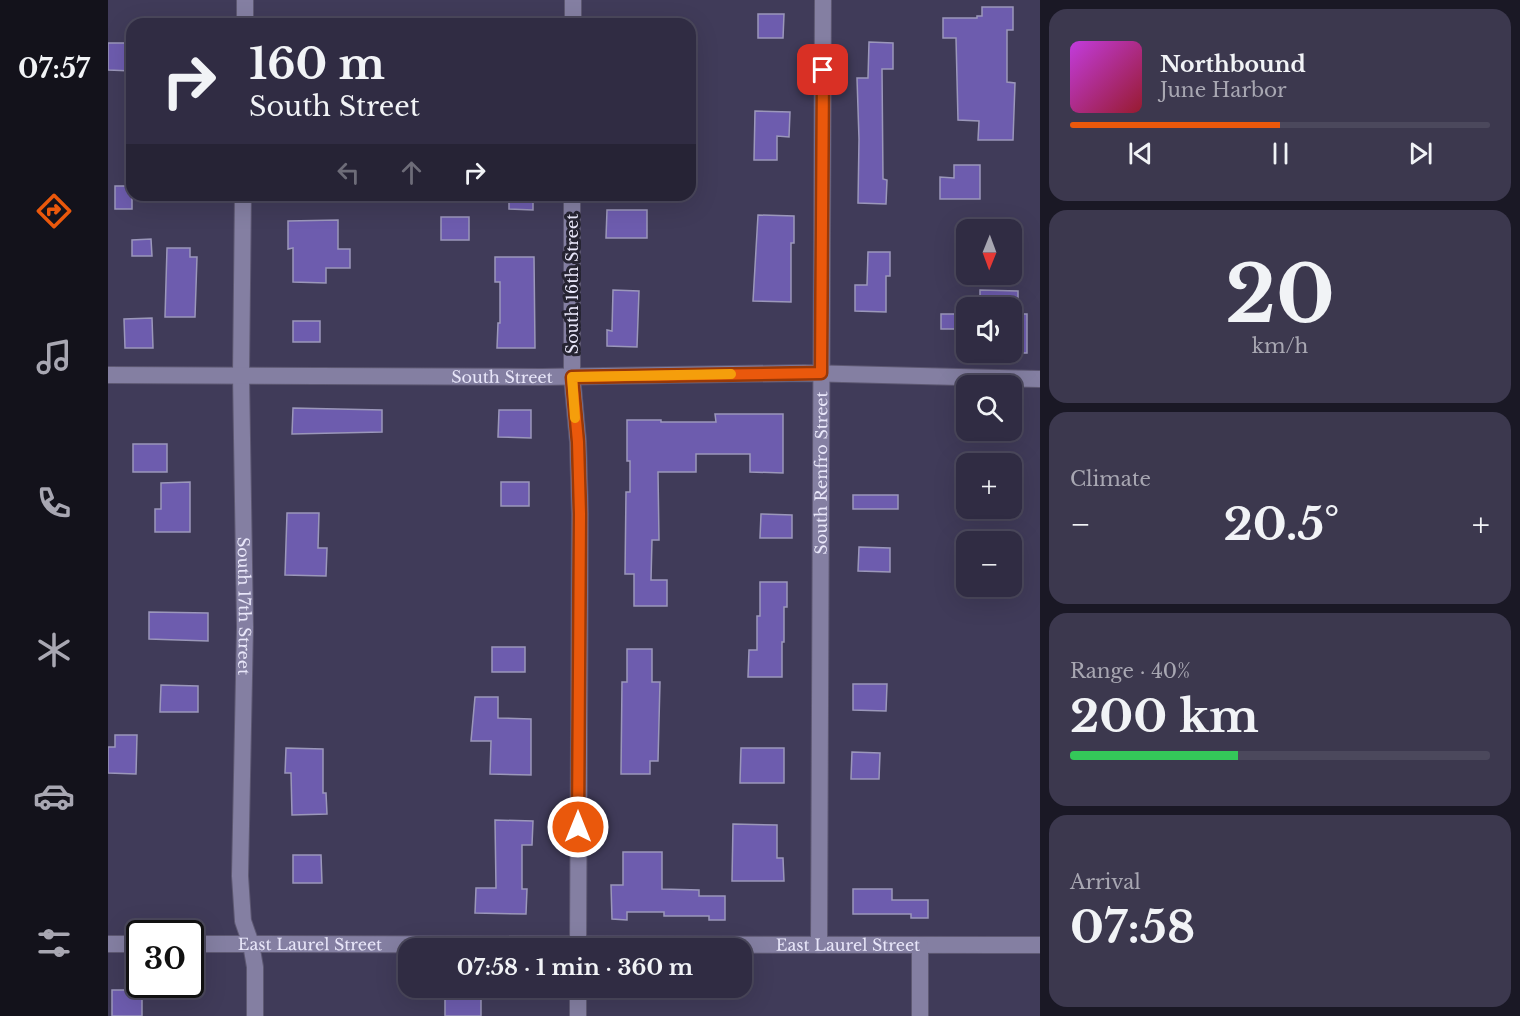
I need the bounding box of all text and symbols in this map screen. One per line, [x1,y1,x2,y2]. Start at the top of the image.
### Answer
text: 160 m [249,38,385,90]
icon: right [150,42,228,120]
pin [797,44,848,95]
text: Northbound [1160,51,1306,78]
text: 07:57 [18,52,90,85]
icon: arrive [806,53,839,86]
text: June Harbor [1160,78,1287,102]
text: South Street [249,90,420,123]
icon: previous [1124,137,1157,170]
icon: pause [1264,137,1297,170]
icon: next [1404,137,1437,170]
icon: left [332,156,365,189]
icon: ahead [395,156,428,189]
icon: right [458,156,491,189]
icon: directions [33,190,75,232]
street label: South 16th Street [562,214,582,354]
north arrow [956,219,1022,285]
map controls [956,219,1022,597]
text: 20 [1225,246,1335,343]
button: sound [956,297,1022,363]
text: km/h [1252,334,1308,358]
icon: music [33,336,75,378]
street label: South Street [451,367,553,387]
button: search [956,375,1022,441]
street label: South Renfro Street [811,391,831,555]
button: + [956,453,1022,519]
text: Climate [1070,467,1151,491]
icon: phone [33,482,75,524]
text: 20.5° [1223,496,1339,552]
text: − [1070,504,1091,545]
text: + [1472,504,1490,545]
button: − [956,531,1022,597]
street label: South 17th Street [234,537,255,675]
icon: climate [33,629,75,671]
text: Range · 40% [1070,659,1191,683]
text: 200 km [1070,688,1259,744]
icon: car [33,775,75,817]
position arrow [546,795,610,859]
text: Arrival [1070,870,1141,894]
text: 07:58 [1070,899,1195,955]
speed limit sign: 30 [126,920,204,998]
icon: filters [33,922,75,964]
street label: East Laurel Street [238,934,382,954]
street label: East Laurel Street [776,935,920,955]
text: 07:58 · 1 min · 360 m [457,954,693,981]

